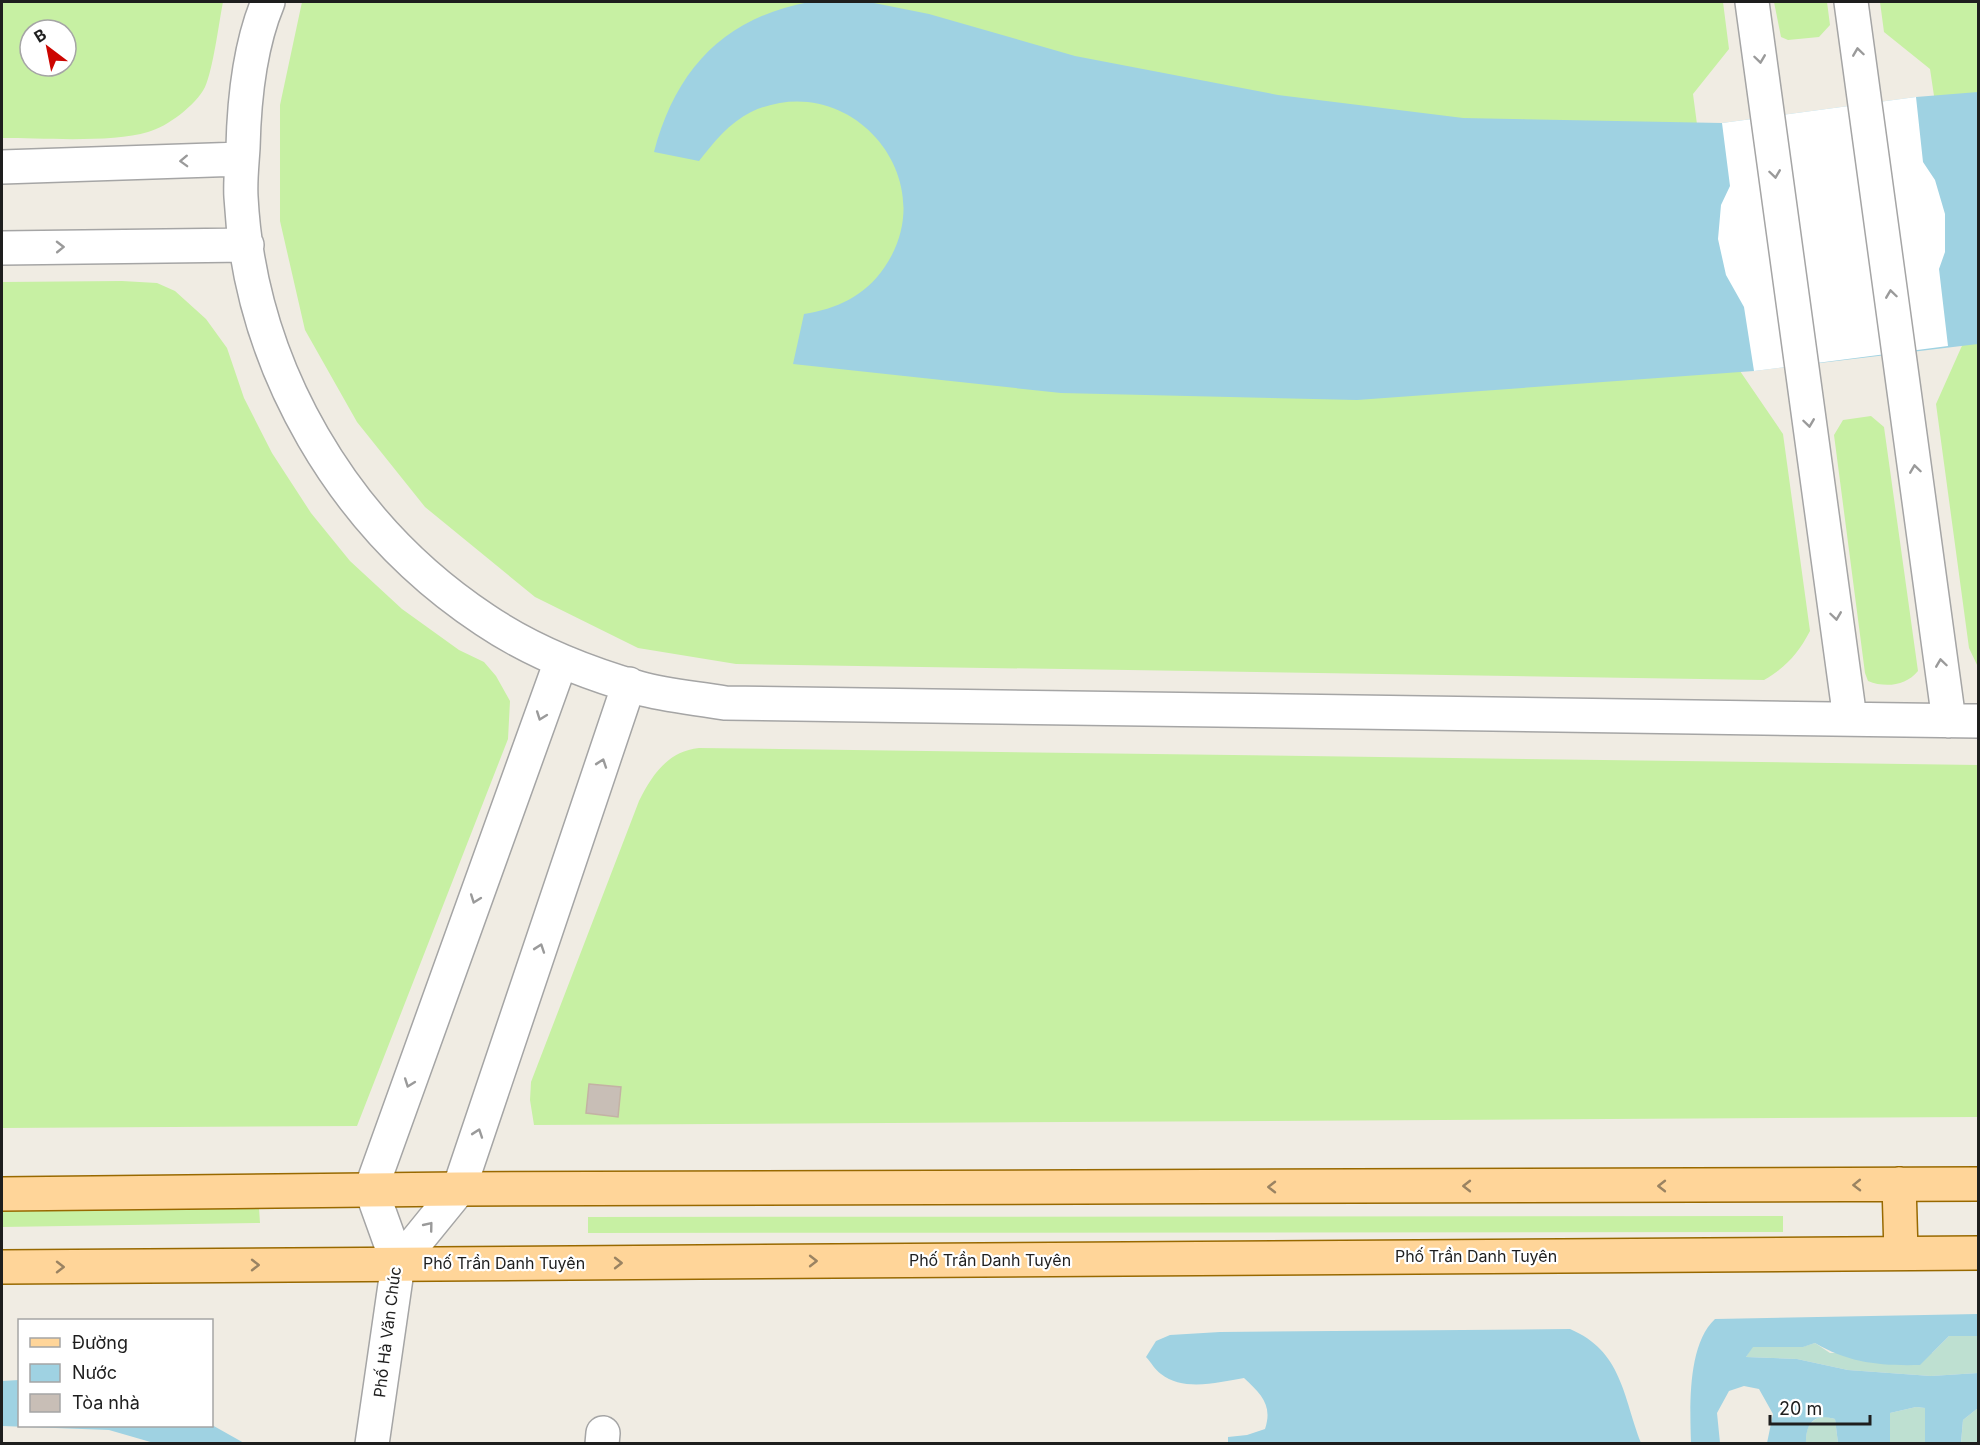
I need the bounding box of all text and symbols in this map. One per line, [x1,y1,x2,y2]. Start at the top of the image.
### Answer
north arrow [18,18,78,78]
text: B [30,24,50,47]
one-way arrow [1852,48,1864,57]
one-way arrow [1753,54,1765,64]
one-way arrow [179,155,188,167]
one-way arrow [1769,170,1781,179]
one-way arrow [55,241,64,253]
one-way arrow [1885,289,1897,299]
one-way arrow [1803,418,1815,428]
one-way arrow [1910,465,1922,474]
one-way arrow [1829,612,1841,621]
one-way arrow [1936,658,1948,667]
one-way arrow [536,710,549,721]
one-way arrow [595,758,607,769]
one-way arrow [470,893,483,904]
one-way arrow [533,943,545,954]
one-way arrow [404,1077,417,1088]
one-way arrow [471,1128,483,1139]
one-way arrow [1853,1179,1862,1191]
one-way arrow [1463,1180,1472,1192]
one-way arrow [1658,1180,1667,1192]
one-way arrow [1268,1181,1277,1193]
one-way arrow [421,1222,432,1233]
street label: Phố Trần Danh Tuyên [1395,1246,1557,1266]
street label: Phố Trần Danh Tuyên [909,1250,1071,1270]
street label: Phố Trần Danh Tuyên [423,1253,585,1273]
one-way arrow [808,1255,817,1267]
one-way arrow [613,1257,622,1269]
one-way arrow [250,1259,259,1271]
one-way arrow [55,1261,64,1273]
street label: Phố Hà Văn Chúc [369,1265,405,1399]
legend [18,1319,213,1427]
text: Đường [72,1332,128,1353]
text: Nước [72,1362,117,1383]
scale bar [1770,1388,1870,1426]
text: Tòa nhà [72,1392,140,1413]
text: 20 m [1779,1398,1822,1419]

